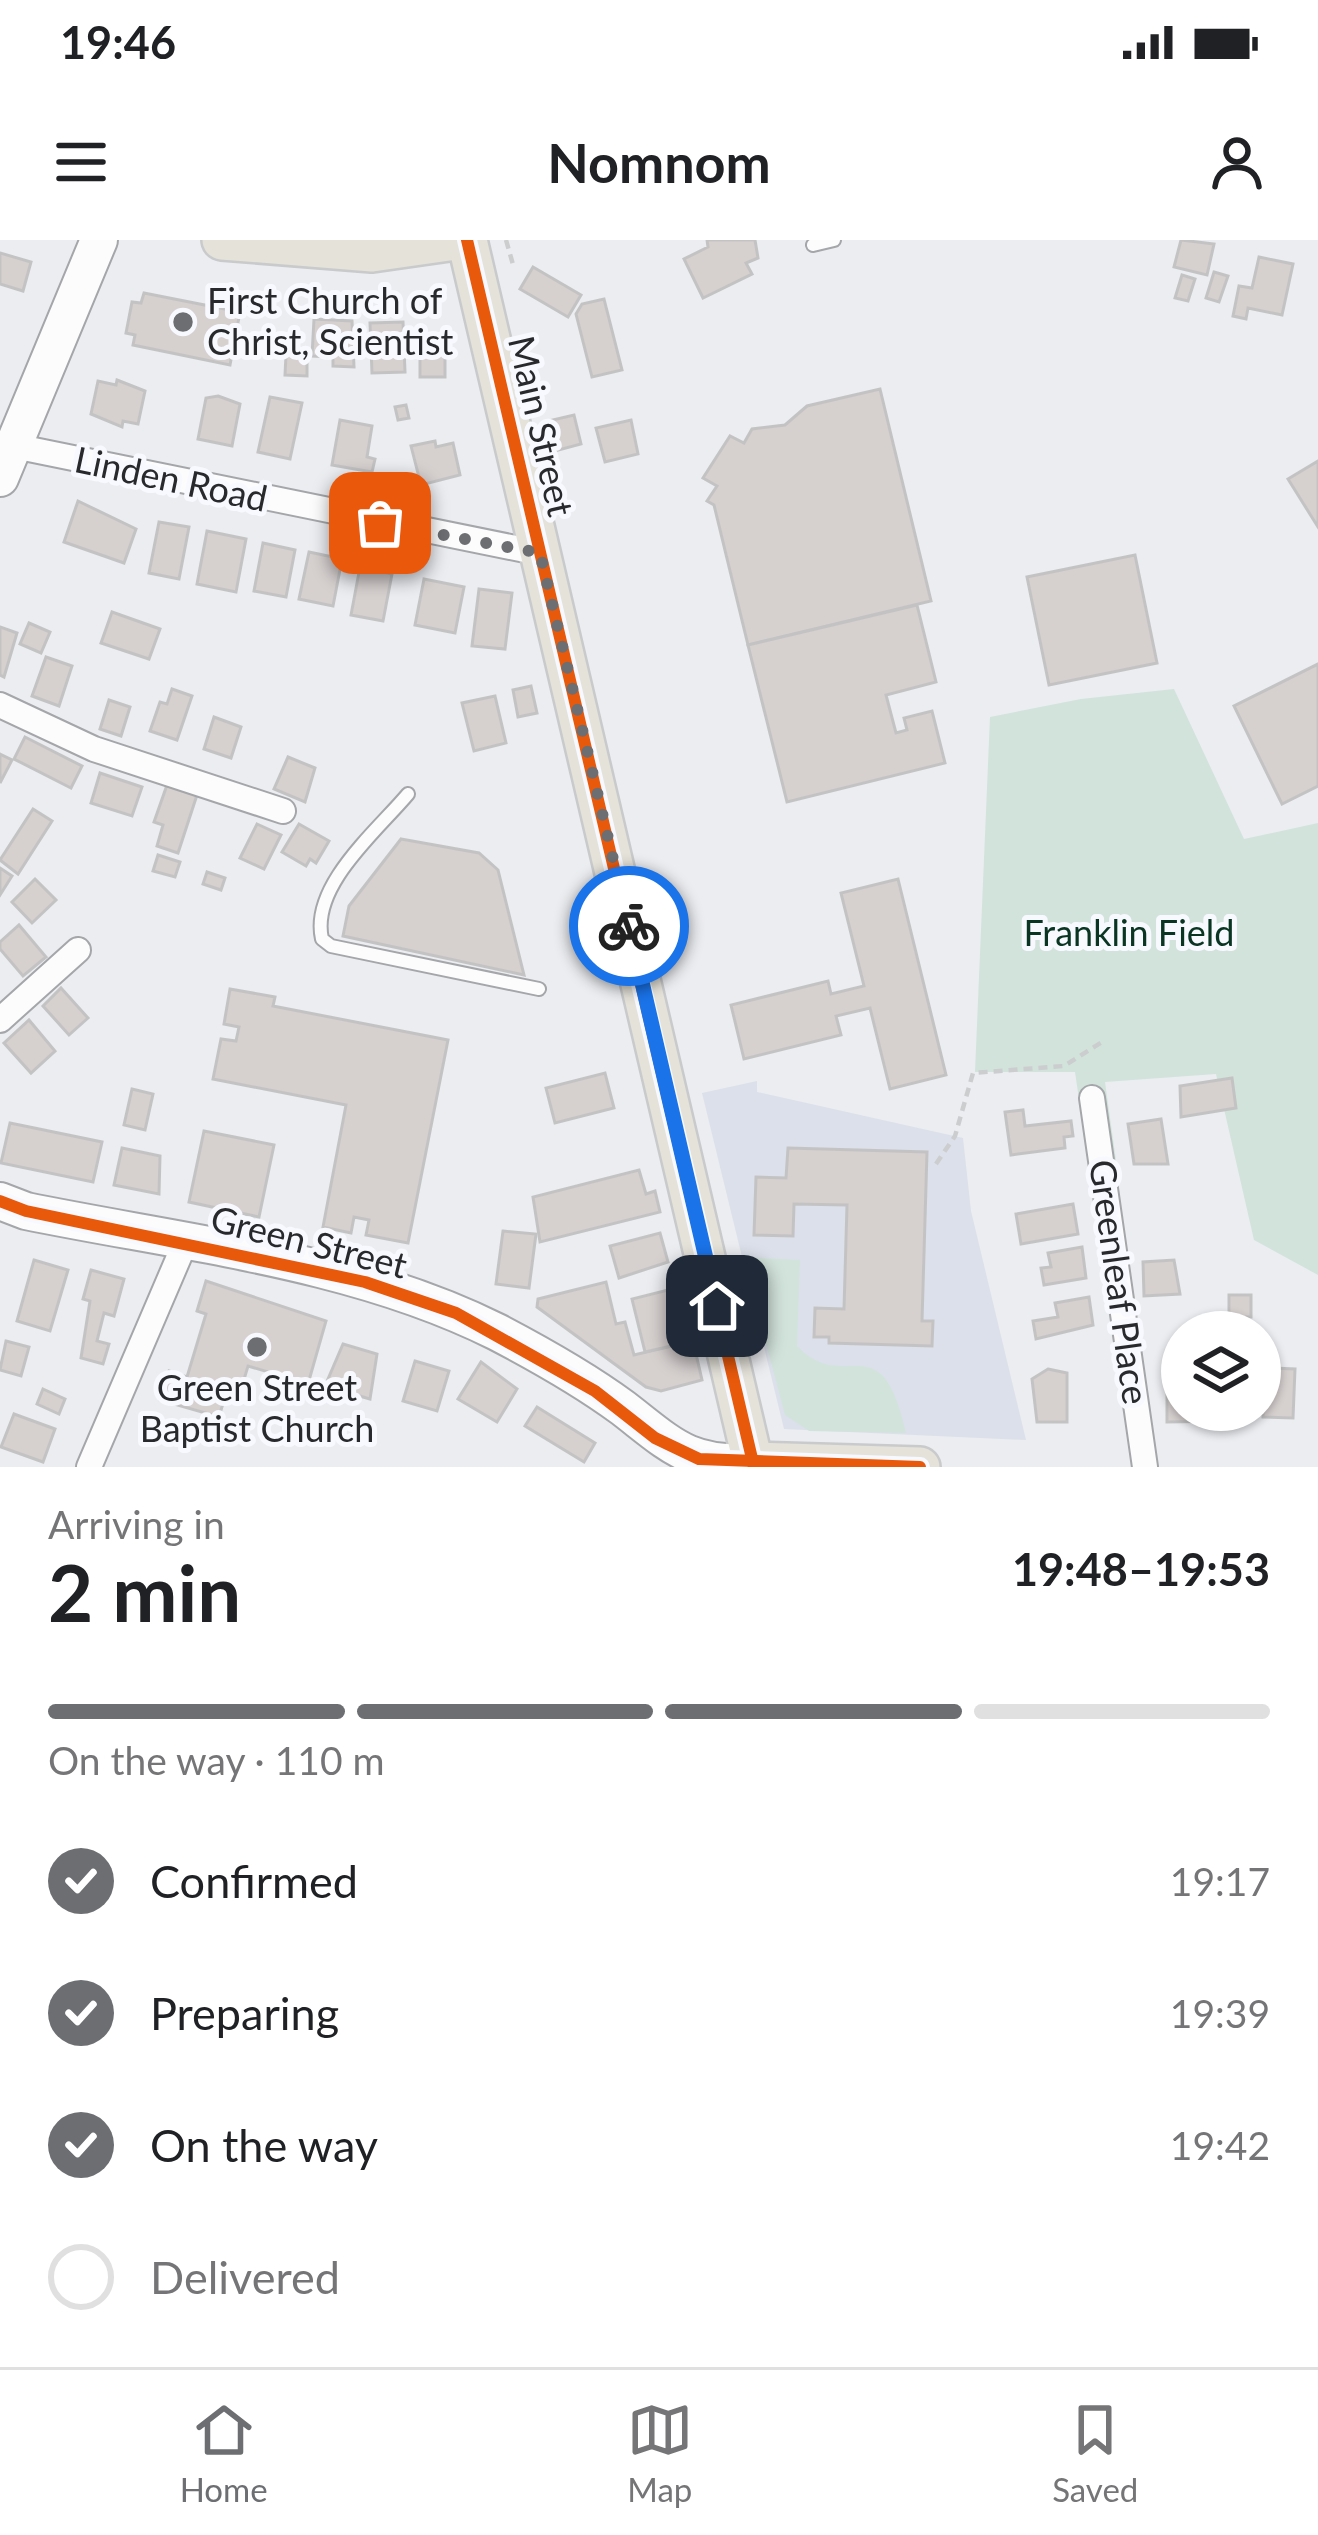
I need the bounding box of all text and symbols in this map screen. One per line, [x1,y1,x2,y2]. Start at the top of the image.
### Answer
text: 19:46 [60,15,176,69]
icon: menu [48,129,114,195]
icon: person [1204,129,1270,195]
text: Nomnom [547,130,771,195]
place label: First Church of Christ, Scientist [207,278,454,363]
marker: First Church of Christ, Scientist [170,309,196,335]
street label: Main Street [500,331,584,520]
street label: Linden Road [71,436,271,520]
pin [329,472,431,574]
icon: bag [347,490,413,556]
courier [569,866,689,986]
icon: bike [596,893,662,959]
park label: Franklin Field [1024,910,1234,954]
street label: Greenleaf Place [1081,1157,1159,1407]
street label: Green Street [207,1195,412,1287]
pin [666,1255,768,1357]
icon: home [684,1273,750,1339]
map controls [1161,1311,1281,1431]
button: layers [1161,1311,1281,1431]
marker: Green Street Baptist Church [244,1334,270,1360]
place label: Green Street Baptist Church [140,1365,374,1450]
text: Arriving in [48,1501,225,1547]
text: 19:48–19:53 [1012,1542,1270,1596]
text: 2 min [48,1545,241,1639]
text: On the way · 110 m [48,1737,385,1783]
icon: check [48,1848,114,1914]
text: Confirmed [150,1854,358,1908]
text: 19:17 [1170,1858,1270,1904]
icon: check [48,1980,114,2046]
text: Preparing [150,1986,339,2040]
text: 19:39 [1170,1990,1270,2036]
icon: check [48,2112,114,2178]
text: On the way [150,2118,378,2172]
text: 19:42 [1170,2122,1270,2168]
text: Delivered [150,2250,340,2304]
tab: Home [180,2397,268,2509]
tab: Map [627,2397,693,2509]
tab: Saved [1052,2397,1138,2509]

